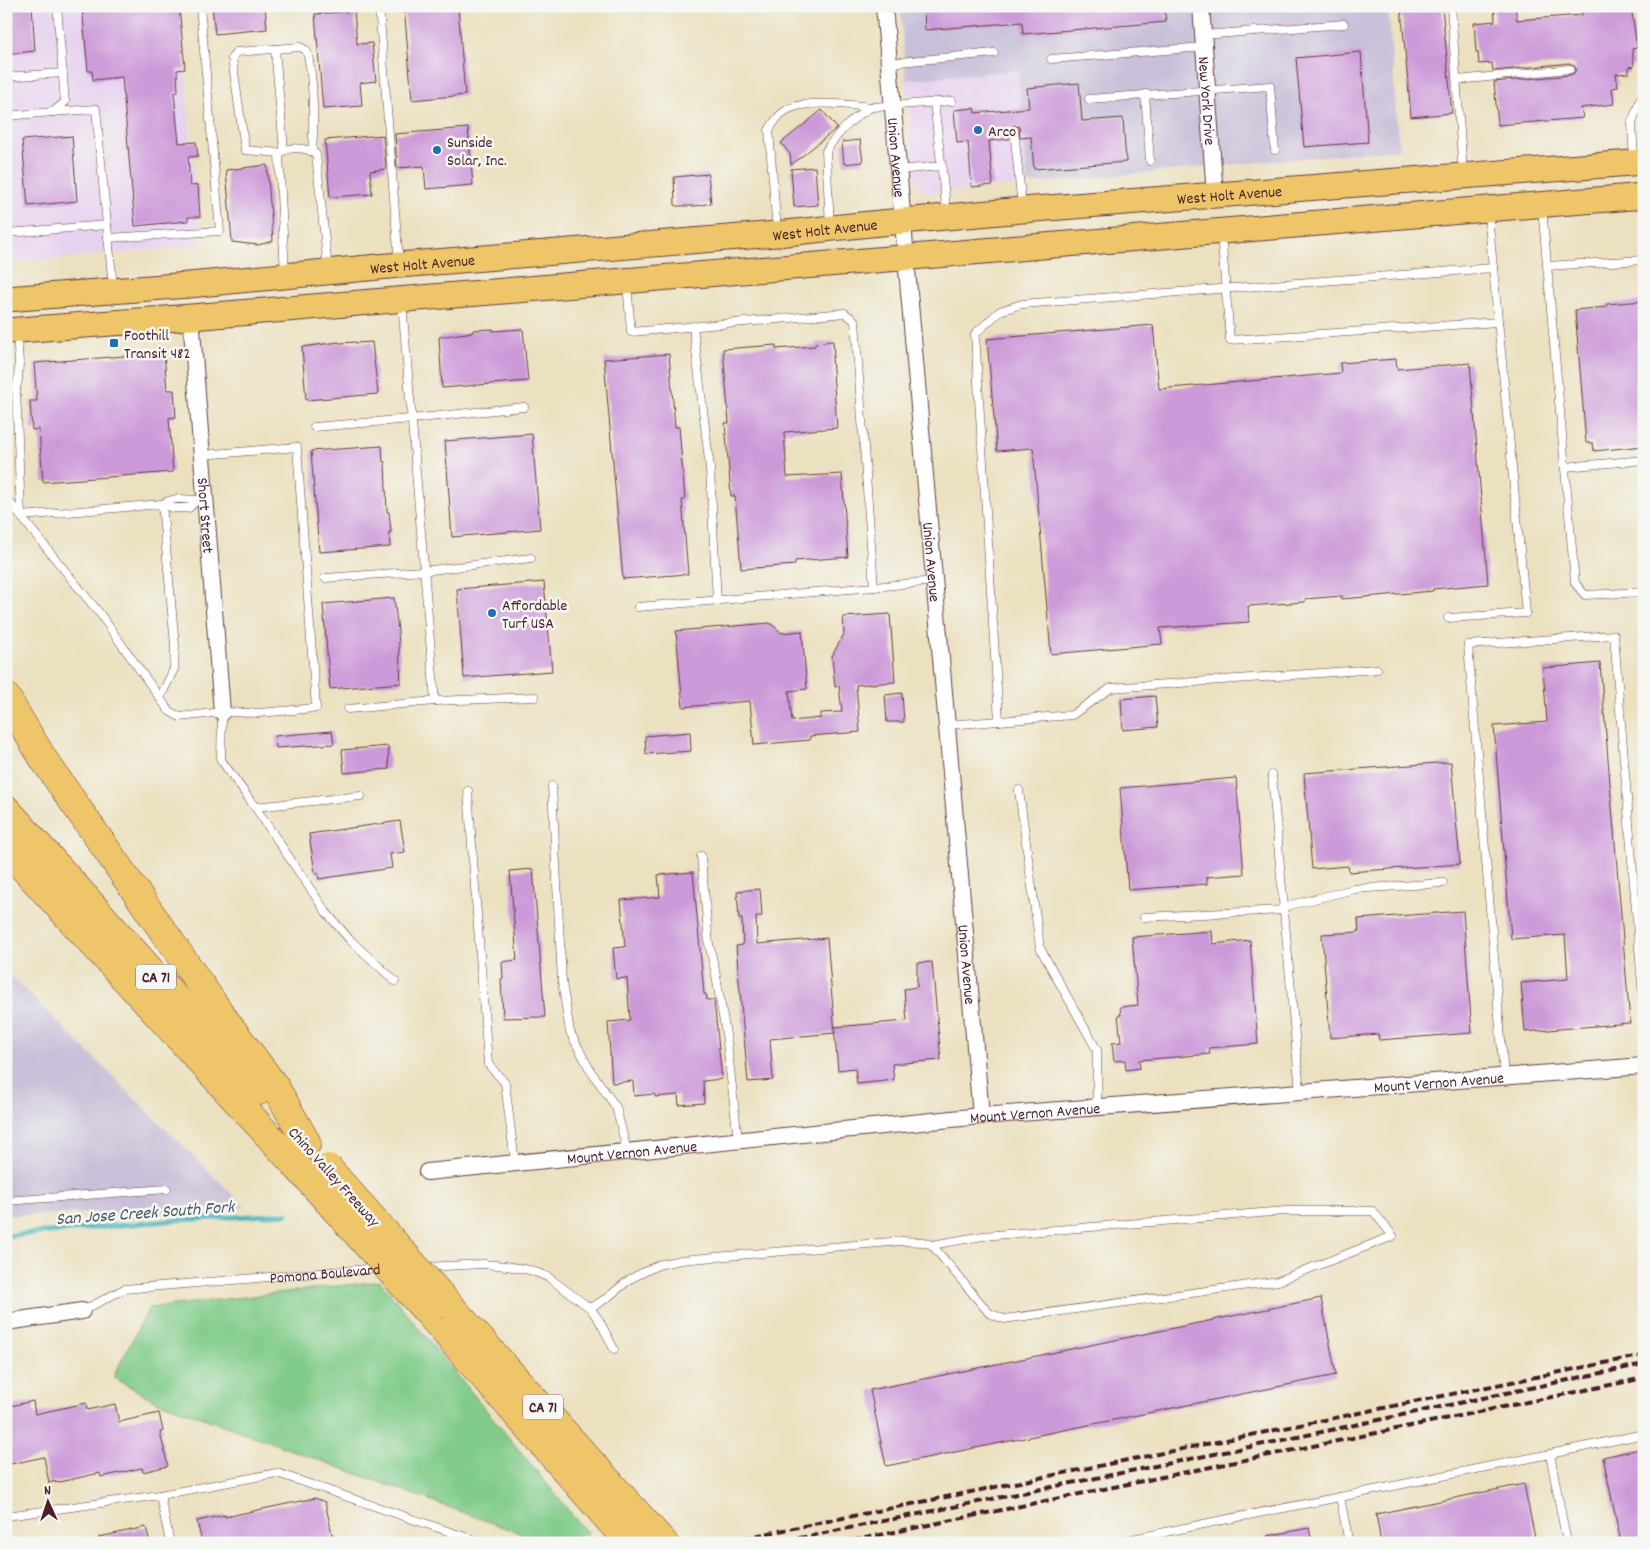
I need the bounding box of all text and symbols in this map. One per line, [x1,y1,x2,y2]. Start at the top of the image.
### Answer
street label: New York Drive [1191,56,1220,146]
street label: Union Avenue [880,117,910,199]
place label: Arco [988,121,1016,144]
marker: Arco [972,124,984,136]
place label: Sunside Solar, Inc. [447,132,507,173]
marker: Sunside Solar, Inc. [431,144,443,156]
street label: West Holt Avenue [1176,181,1283,212]
street label: West Holt Avenue [772,214,879,248]
street label: West Holt Avenue [369,250,476,282]
place label: Foothill Transit 482 [124,325,191,366]
marker: Foothill Transit 482 [108,337,120,349]
street label: Short Street [190,477,219,554]
street label: Union Avenue [915,521,945,603]
place label: Affordable Turf USA [502,595,567,636]
marker: Affordable Turf USA [486,607,498,619]
street label: Union Avenue [950,924,980,1005]
road number: CA 71 [136,964,176,990]
street label: Mount Vernon Avenue [1373,1068,1505,1100]
street label: Mount Vernon Avenue [969,1098,1101,1131]
street label: Chino Valley Freeway [282,1122,385,1233]
street label: Mount Vernon Avenue [566,1136,698,1172]
water label: San Jose Creek South Fork [55,1196,237,1233]
street label: Pomona Boulevard [269,1259,381,1291]
road number: CA 71 [523,1394,563,1420]
north arrow [22,1476,72,1526]
text: N [43,1481,51,1501]

